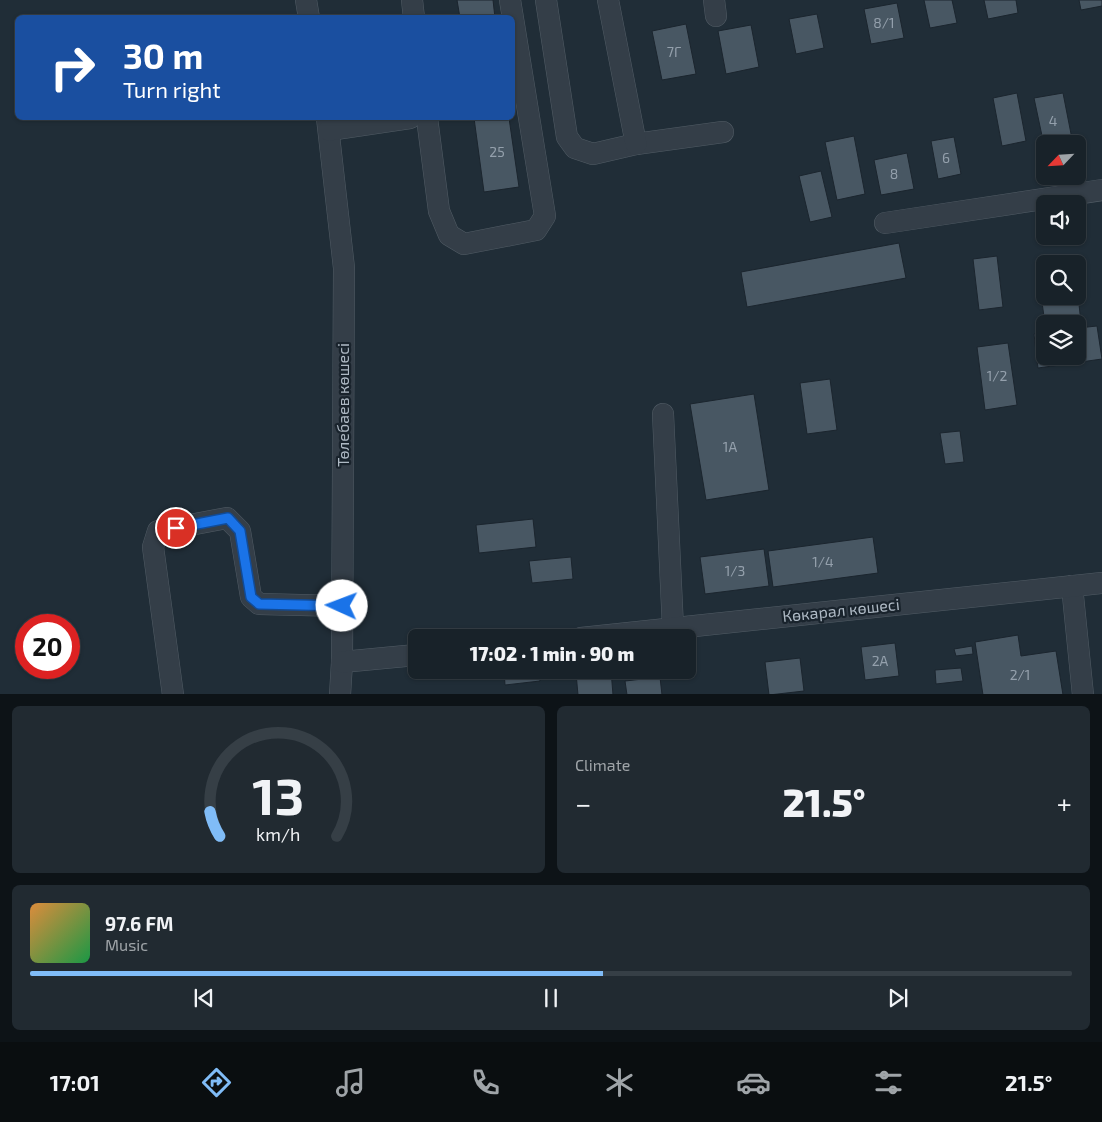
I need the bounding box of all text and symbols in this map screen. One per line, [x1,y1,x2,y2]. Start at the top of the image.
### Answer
house number: 8/1 [873,14,895,31]
text: 30 m [123,34,203,76]
icon: right [40,35,105,100]
house number: 7Г [667,43,681,60]
text: Turn right [123,76,221,102]
house number: 4 [1049,112,1057,129]
north arrow [1036,135,1086,185]
map controls [1036,135,1086,365]
house number: 25 [489,143,505,160]
house number: 6 [942,149,950,166]
house number: 8 [890,165,898,182]
button: sound [1036,195,1086,245]
button: search [1036,255,1086,305]
button: layers [1036,315,1086,365]
street label: Төлебаев көшесі [333,343,352,467]
house number: 1/2 [987,367,1007,384]
house number: 1А [723,438,737,455]
pin [155,507,197,549]
icon: arrive [162,514,190,542]
house number: 1/4 [812,553,834,570]
house number: 1/3 [725,562,745,579]
position arrow [315,579,367,631]
street label: Көкарал көшесі [781,594,900,625]
speed limit sign: 20 [15,614,80,679]
text: 17:02 · 1 min · 90 m [470,642,634,665]
house number: 2А [872,652,889,669]
house number: 2/1 [1010,666,1030,683]
text: Climate [575,755,630,774]
text: 13 [253,763,304,825]
text: 21.5° [782,779,866,825]
text: − [575,786,591,820]
text: + [1057,786,1072,820]
text: km/h [256,823,301,845]
text: 97.6 FM [105,912,173,935]
text: Music [105,935,148,954]
icon: previous [190,984,218,1012]
icon: pause [537,984,565,1012]
icon: next [884,984,912,1012]
icon: directions [199,1065,234,1100]
icon: music [333,1065,368,1100]
icon: phone [468,1065,503,1100]
icon: climate [602,1065,637,1100]
icon: car [736,1065,771,1100]
icon: filters [871,1065,906,1100]
text: 17:01 [50,1069,100,1095]
text: 21.5° [1005,1069,1052,1095]

